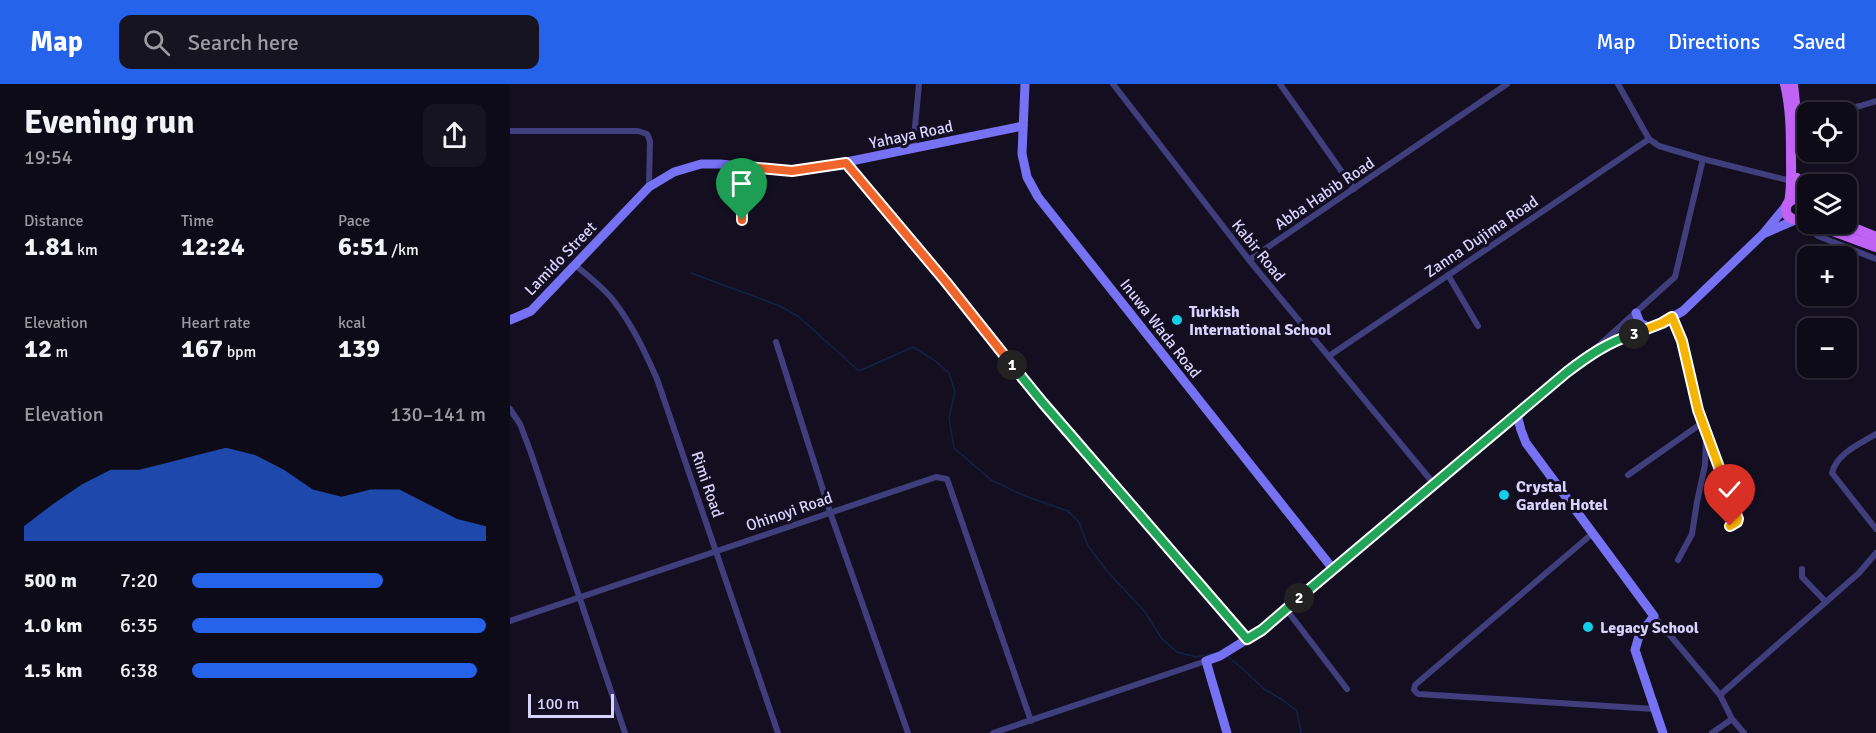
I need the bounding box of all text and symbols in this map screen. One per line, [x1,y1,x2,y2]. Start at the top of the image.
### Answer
search box [119,15,539,69]
text: Map [30,25,83,59]
icon: search [140,26,173,59]
text: Search here [188,29,299,56]
text: Map [1597,29,1635,55]
text: Directions [1668,29,1760,55]
text: Saved [1793,29,1846,55]
text: Evening run [24,102,194,143]
map controls [1797,102,1857,378]
button: locate [1797,102,1857,162]
button: share [423,104,486,167]
street label: Yahaya Road [867,116,955,154]
text: 19:54 [24,145,73,170]
street label: Abba Habib Road [1271,153,1378,235]
pin [716,158,767,220]
icon: arrive [725,167,758,200]
button: layers [1797,174,1857,234]
street label: Zanna Dujima Road [1421,192,1542,282]
text: Distance [24,211,84,231]
text: Time [181,211,214,231]
text: Pace [338,211,370,231]
street label: Kabir Road [1227,216,1289,286]
street label: Lamido Street [520,217,601,300]
text: 1.81 [24,231,74,263]
text: 12:24 [181,231,245,263]
text: 6:51 [338,231,388,263]
text: km [74,240,98,260]
text: /km [388,240,419,260]
button: + [1797,246,1857,306]
street label: Inuwa Wada Road [1115,275,1205,382]
place label: Turkish International School [1189,302,1331,340]
text: Elevation [24,313,88,333]
text: Heart rate [181,313,250,333]
text: kcal [338,313,366,333]
marker: Turkish International School [1170,313,1184,327]
button: − [1797,318,1857,378]
pin: 3 [1619,319,1649,349]
text: 3 [1630,324,1638,344]
text: 12 [24,333,52,365]
text: 167 [181,333,223,365]
text: 139 [338,333,380,365]
text: m [52,342,68,362]
text: bpm [223,342,256,362]
pin: 1 [997,350,1027,380]
text: 1 [1008,355,1016,375]
text: Elevation [24,402,104,427]
text: 130–141 m [390,402,486,427]
street label: Rimi Road [686,449,728,520]
pin [1704,464,1755,526]
icon: check [1713,473,1746,506]
place label: Crystal Garden Hotel [1516,477,1608,515]
street label: Ohinoyi Road [743,488,835,536]
marker: Crystal Garden Hotel [1497,488,1511,502]
text: 500 m [24,568,77,593]
text: 7:20 [120,568,158,593]
pin: 2 [1284,583,1314,613]
text: 2 [1295,588,1303,608]
text: 1.0 km [24,613,82,638]
text: 6:35 [120,613,158,638]
place label: Legacy School [1600,618,1699,638]
marker: Legacy School [1581,620,1595,634]
text: 1.5 km [24,658,82,683]
text: 6:38 [120,658,158,683]
scale bar [528,691,614,718]
text: 100 m [537,694,579,714]

